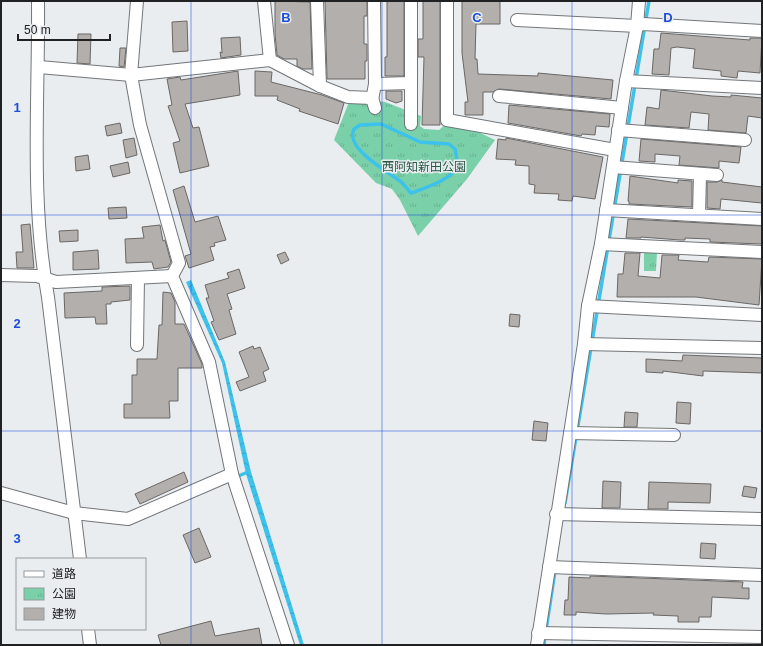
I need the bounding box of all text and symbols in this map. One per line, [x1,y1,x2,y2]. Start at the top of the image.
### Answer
text: B [281,10,291,25]
text: C [472,10,482,25]
text: D [663,10,673,25]
scale bar [18,16,110,42]
text: 50 m [24,23,51,37]
text: 1 [13,100,21,115]
park label: 西阿知新田公園 [382,160,466,174]
text: 2 [13,316,21,331]
text: 3 [13,531,21,546]
legend [16,558,146,630]
text: 道路 [52,567,76,581]
text: 公園 [52,587,76,601]
text: 建物 [52,607,76,621]

